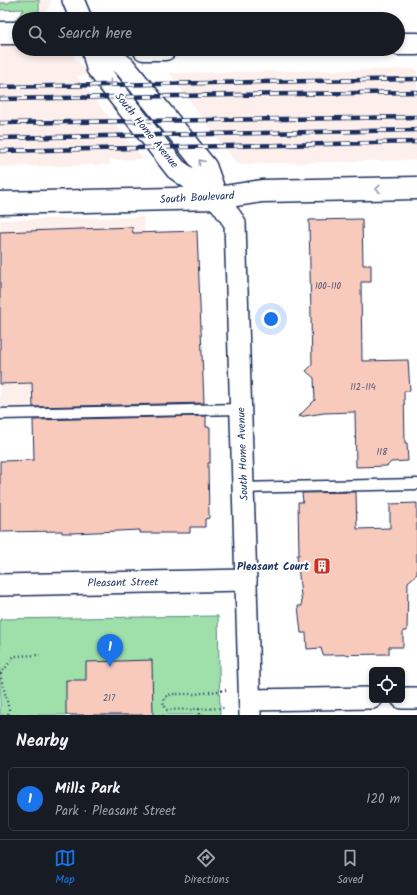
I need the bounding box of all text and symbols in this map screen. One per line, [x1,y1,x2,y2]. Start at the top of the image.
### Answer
search box [12,12,405,56]
text: Search here [58,22,132,46]
icon: search [26,23,48,45]
one-way arrow [105,79,112,86]
street label: South Home Avenue [110,89,183,173]
one-way arrow [199,160,206,167]
one-way arrow [375,184,381,193]
street label: South Boulevard [159,187,235,209]
house number: 100-110 [315,279,342,294]
your location [261,309,281,329]
house number: 112-114 [350,380,376,395]
street label: South Home Avenue [232,407,254,501]
house number: 118 [376,445,388,460]
building icon: Pleasant Court [312,556,332,576]
place label: Pleasant Court [237,558,310,576]
street label: Pleasant Street [87,573,159,593]
pin: 1 [97,634,123,667]
map controls [369,667,405,703]
button: locate [369,667,405,703]
house number: 217 [103,691,116,706]
text: Nearby [16,728,68,755]
text: Mills Park [55,777,120,801]
text: 1 [28,789,32,810]
text: 120 m [366,789,400,810]
text: Park · Pleasant Street [55,801,176,822]
tab: Map [54,847,76,889]
tab: Directions [184,847,229,889]
tab: Saved [337,847,363,889]

